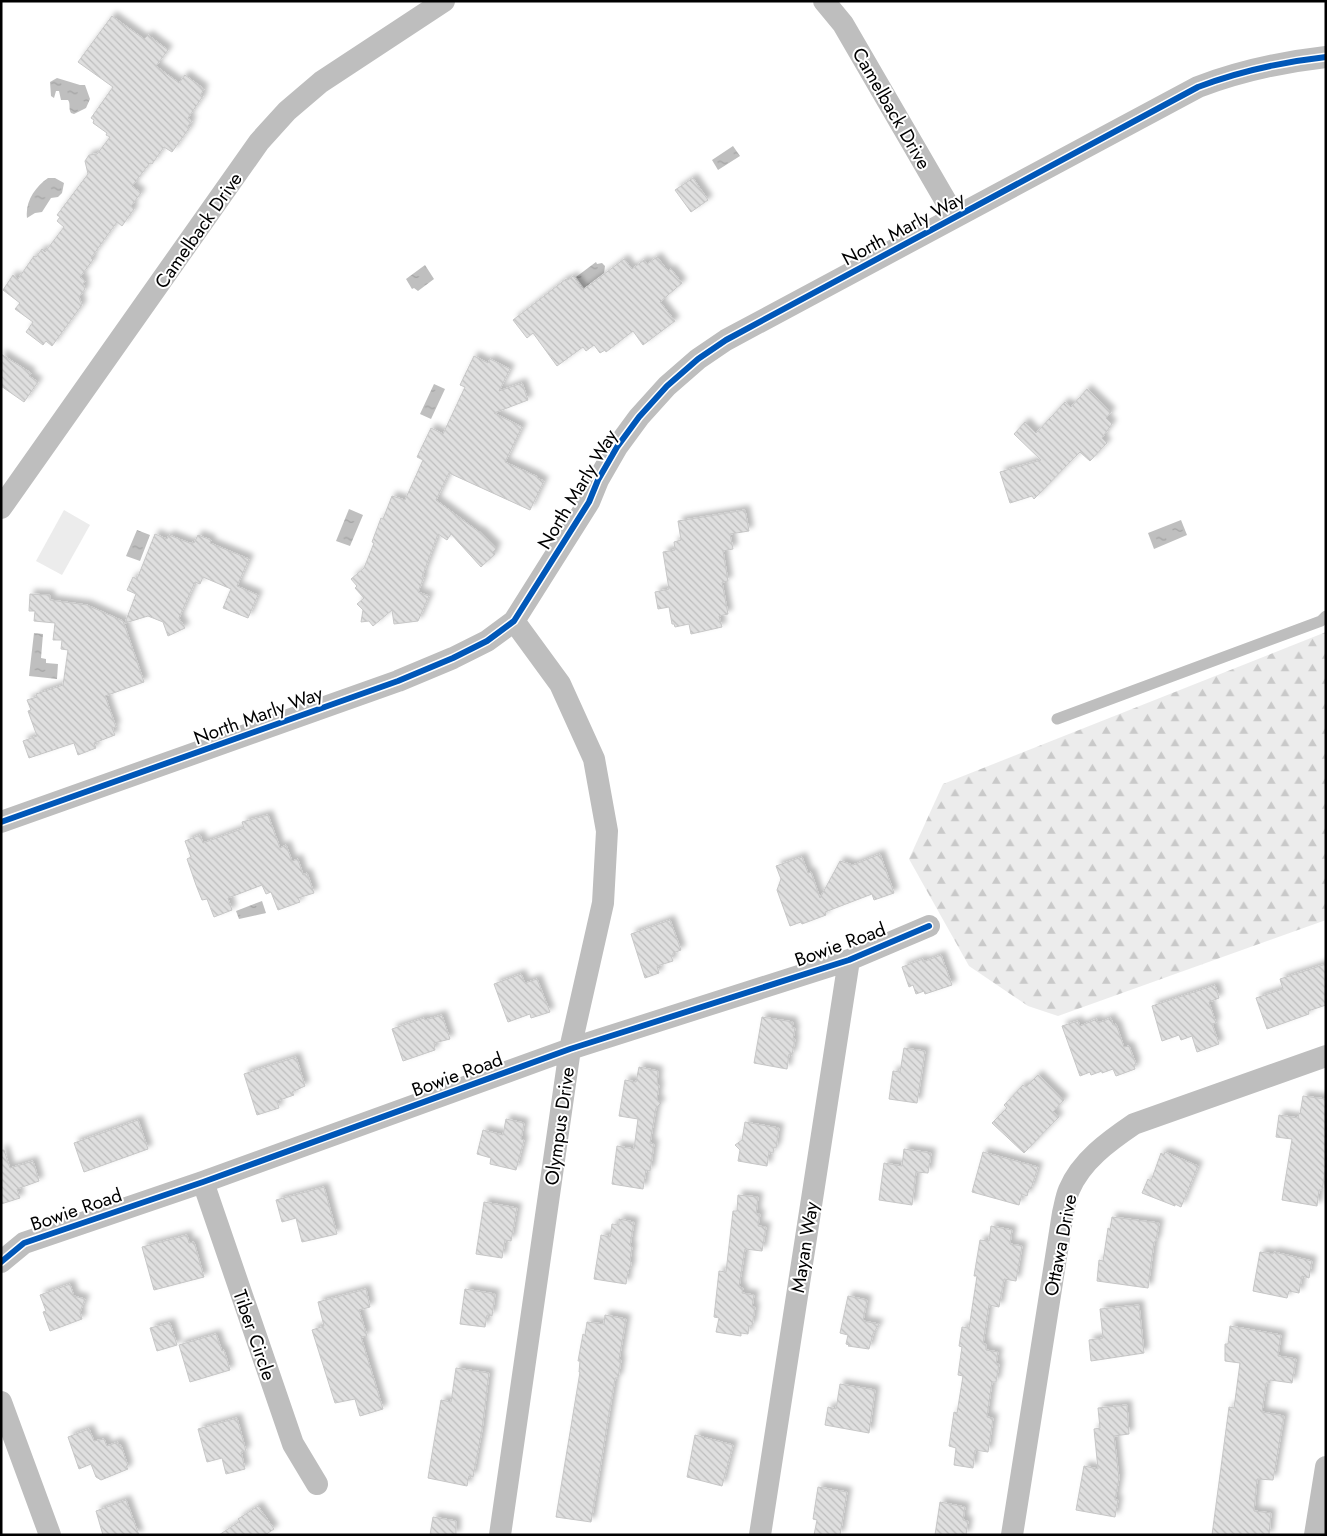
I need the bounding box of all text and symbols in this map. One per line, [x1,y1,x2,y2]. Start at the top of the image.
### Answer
street label: Camelback Drive [846,42,937,174]
street label: Camelback Drive [148,166,249,294]
street label: North Marly Way [837,184,970,272]
street label: North Marly Way [531,424,624,554]
street label: North Marly Way [190,679,327,751]
street label: Bowie Road [791,916,889,973]
street label: Bowie Road [408,1046,506,1103]
street label: Olympus Drive [538,1065,581,1187]
street label: Bowie Road [27,1181,125,1238]
street label: Ottawa Drive [1037,1192,1084,1298]
street label: Mayan Way [784,1199,825,1295]
street label: Tiber Circle [226,1286,283,1384]

